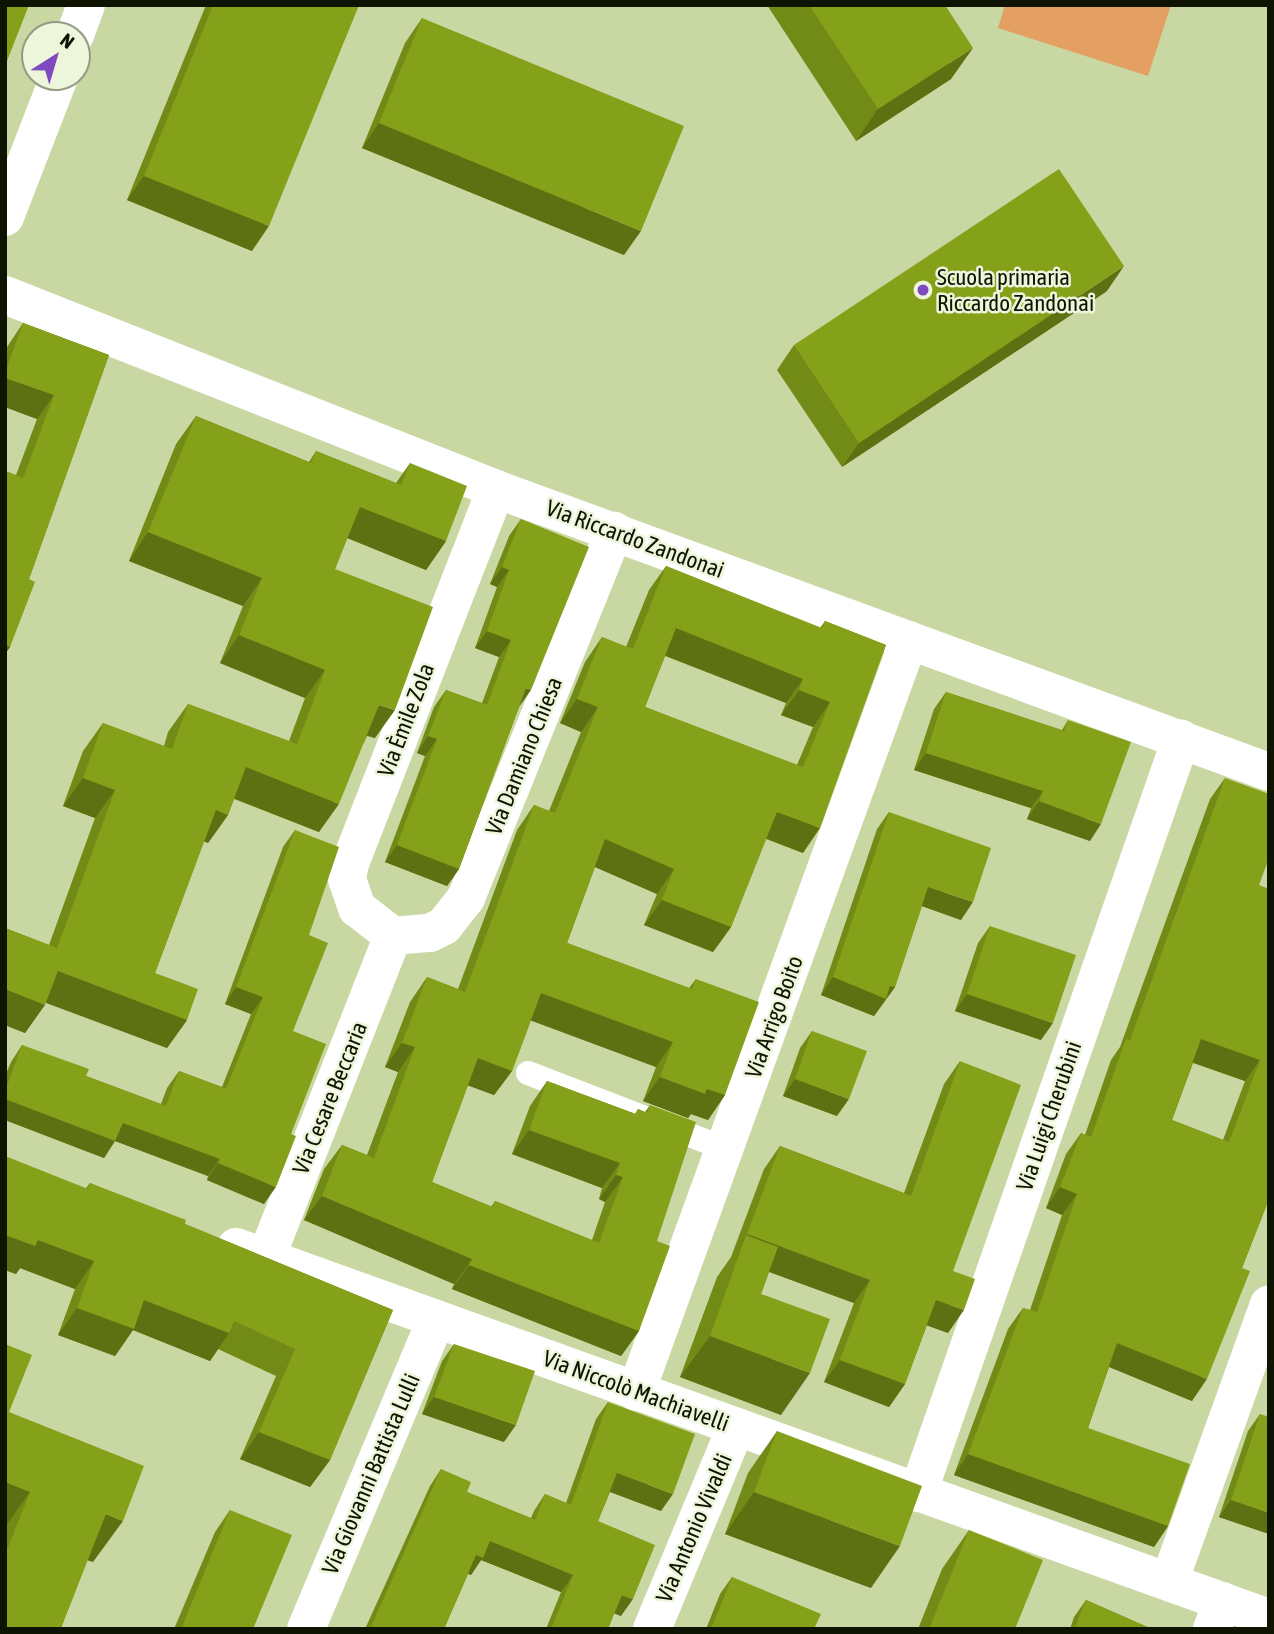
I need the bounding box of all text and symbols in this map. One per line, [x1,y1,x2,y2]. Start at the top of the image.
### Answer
north arrow [21,21,91,91]
text: N [56,29,79,53]
place label: Scuola primaria Riccardo Zandonai [937,263,1094,317]
marker: Scuola primaria Riccardo Zandonai [915,282,931,298]
street label: Via Riccardo Zandonai [542,494,728,584]
street label: Via Èmile Zola [372,659,440,781]
street label: Via Damiano Chiesa [480,673,568,839]
street label: Via Arrigo Boito [739,952,809,1082]
street label: Via Cesare Beccaria [287,1018,373,1178]
street label: Via Luigi Cherubini [1010,1038,1088,1194]
street label: Via Niccolò Machiavelli [539,1345,733,1437]
street label: Via Giovanni Battista Lulli [316,1369,426,1579]
street label: Via Antonio Vivaldi [650,1449,738,1607]

